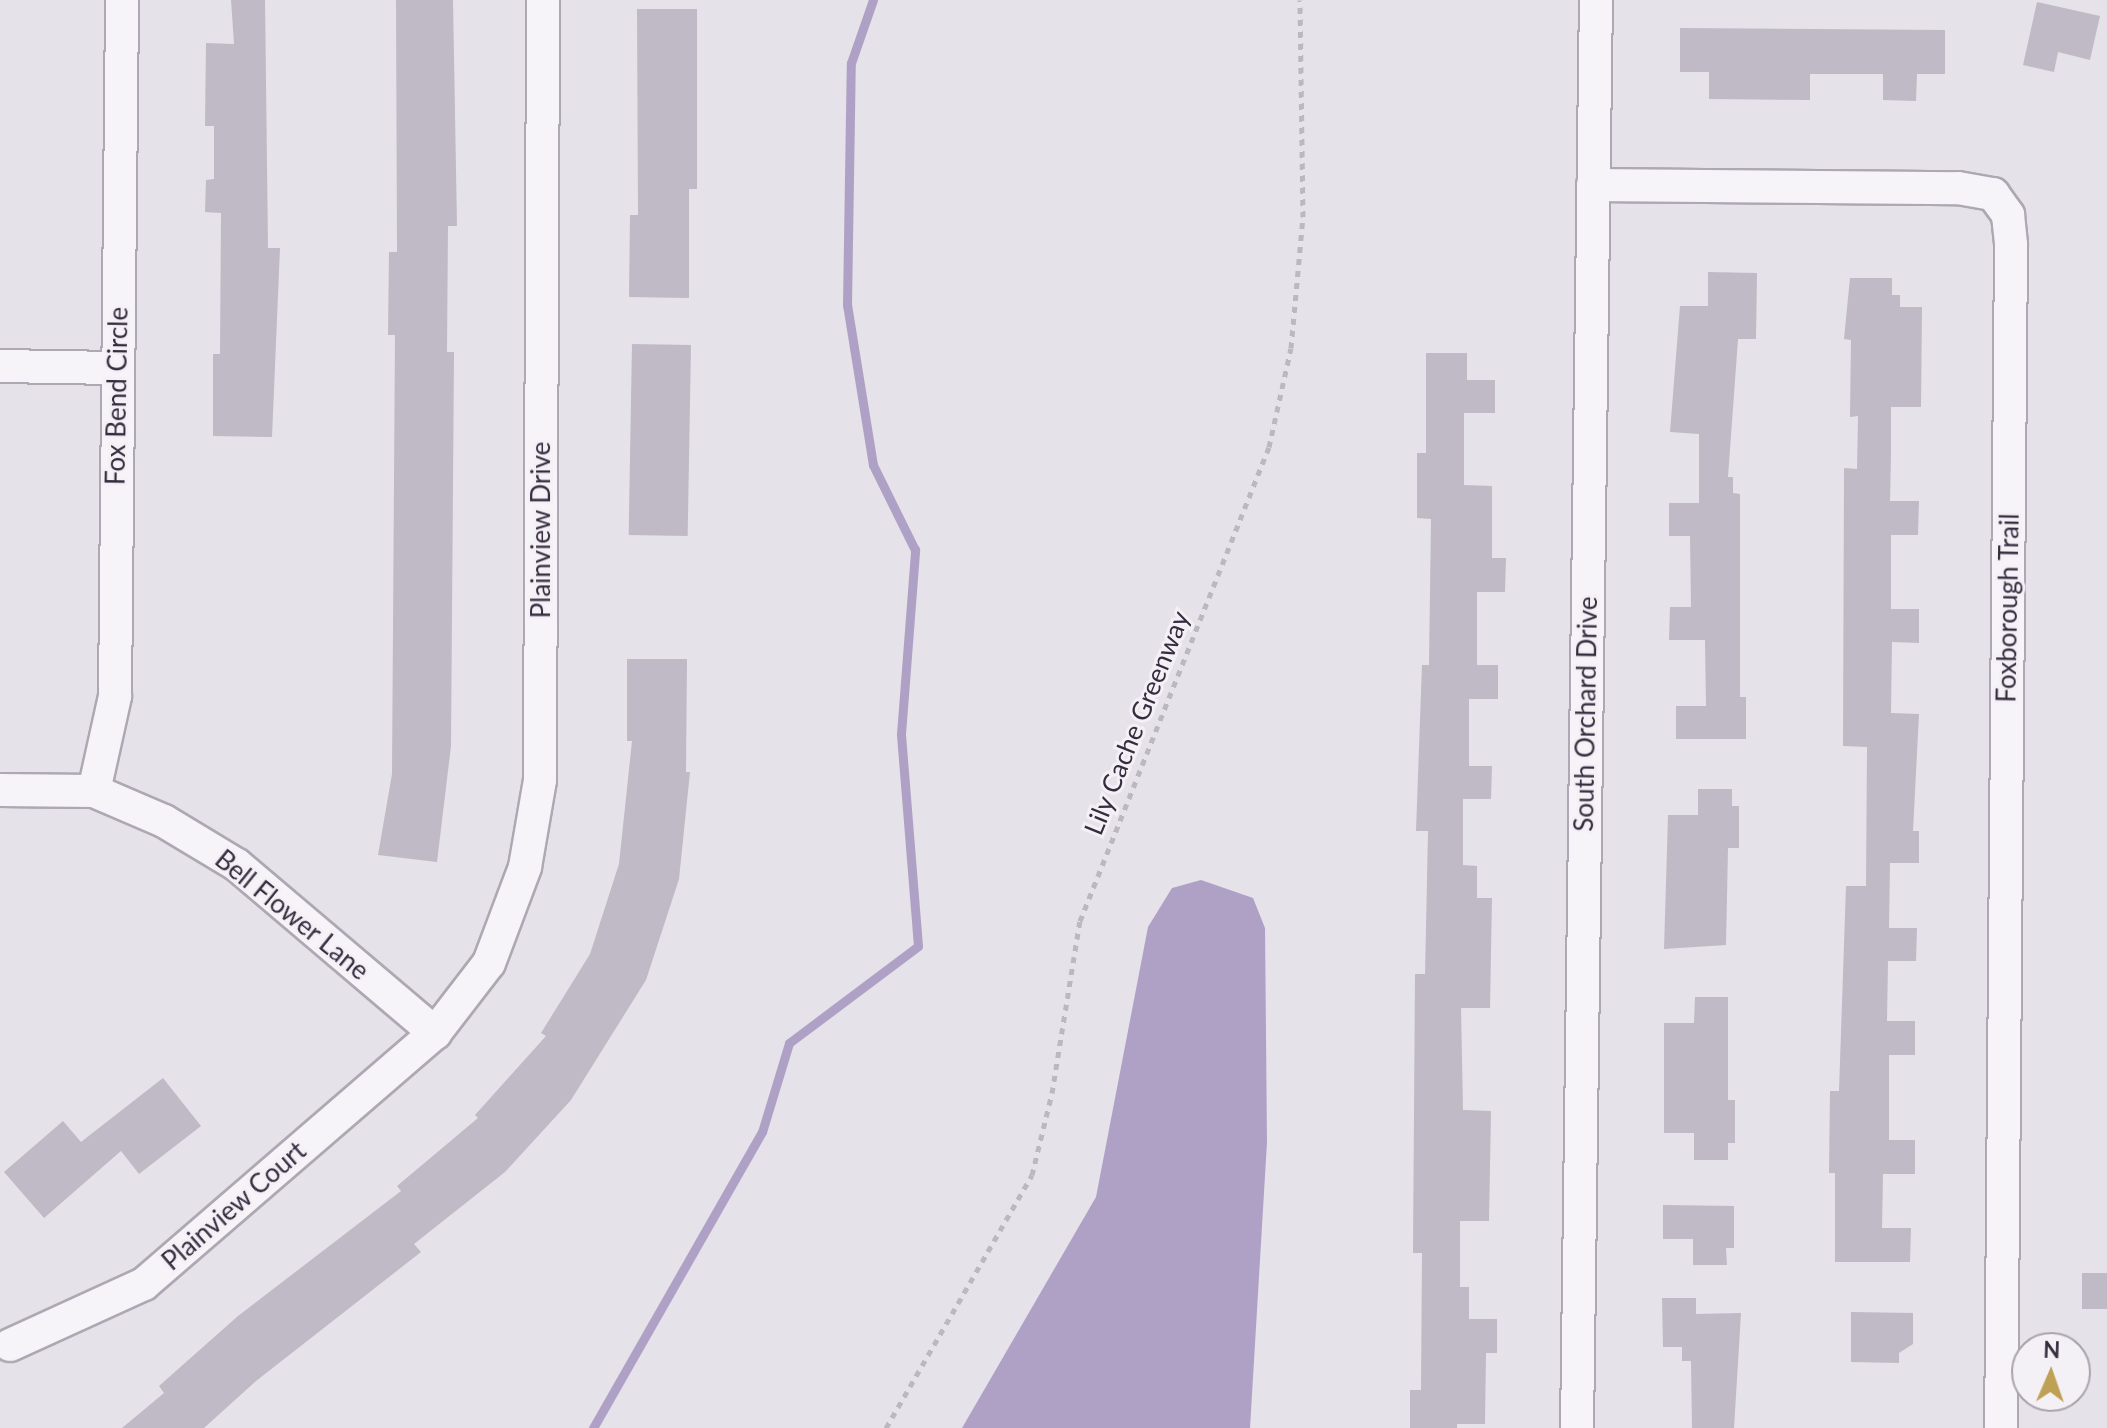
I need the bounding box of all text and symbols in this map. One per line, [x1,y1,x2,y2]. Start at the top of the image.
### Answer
street label: Fox Bend Circle [100,307,134,485]
street label: Plainview Drive [525,441,557,619]
street label: Foxborough Trail [1991,513,2025,703]
street label: South Orchard Drive [1568,596,1604,832]
street label: Lily Cache Greenway [1078,606,1196,840]
street label: Bell Flower Lane [209,843,375,987]
street label: Plainview Court [156,1135,312,1277]
north arrow [2011,1332,2091,1412]
text: N [2043,1336,2061,1363]

